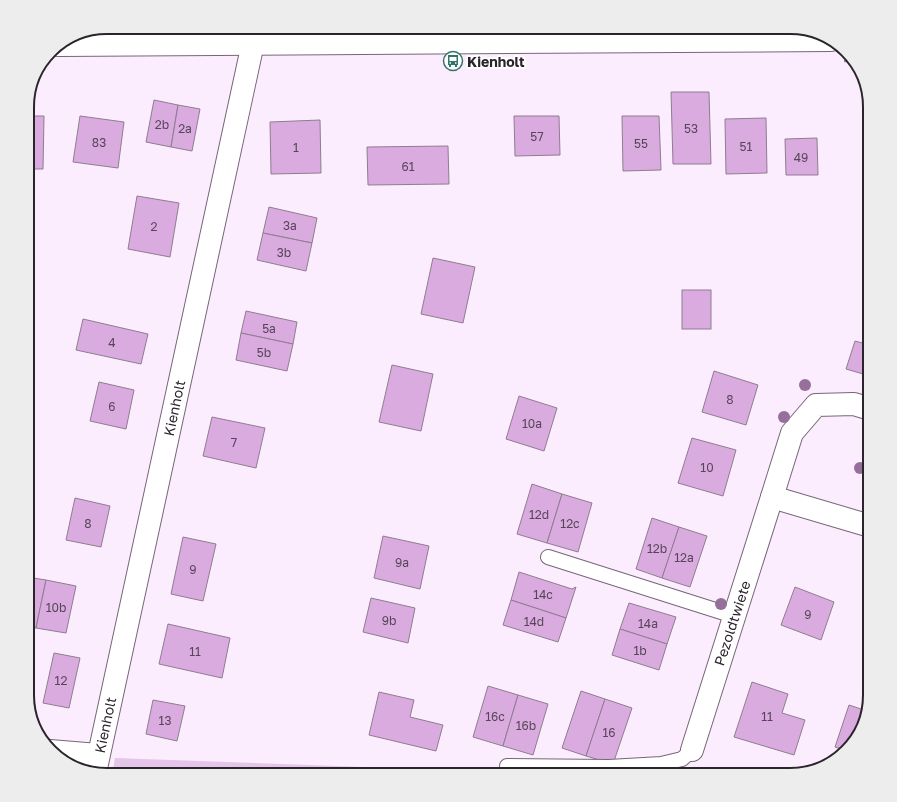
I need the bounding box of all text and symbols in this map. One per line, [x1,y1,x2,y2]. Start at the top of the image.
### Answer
bus stop icon: Kienholt [442,50,464,72]
place label: Kienholt [467,53,525,70]
house number: 2b [155,117,169,132]
house number: 2a [178,121,192,136]
house number: 53 [684,121,698,136]
house number: 57 [530,129,544,144]
house number: 83 [92,135,106,150]
house number: 55 [634,136,648,151]
house number: 51 [740,139,753,154]
house number: 1 [293,140,299,155]
house number: 49 [794,150,808,165]
house number: 61 [401,159,415,174]
house number: 3a [283,218,297,233]
house number: 2 [151,219,158,234]
house number: 3b [277,245,291,260]
house number: 5a [262,321,276,336]
house number: 4 [108,335,116,350]
house number: 5b [257,345,271,360]
street label: Kienholt [160,378,188,438]
house number: 8 [726,392,734,407]
house number: 6 [108,399,116,414]
house number: 10a [522,416,542,431]
house number: 7 [231,435,237,450]
house number: 10 [700,460,714,475]
house number: 12d [529,507,549,522]
house number: 8 [84,516,92,531]
house number: 12c [560,516,580,531]
house number: 12b [647,541,667,556]
house number: 12a [674,550,694,565]
house number: 9a [395,555,409,570]
house number: 9 [189,562,197,577]
street label: Pezoldtwiete [710,578,754,668]
house number: 14c [533,587,553,602]
house number: 10b [46,600,66,615]
house number: 9 [804,607,812,622]
house number: 9b [382,613,396,628]
house number: 14d [524,614,544,629]
house number: 14a [638,616,658,631]
house number: 1b [633,643,647,658]
house number: 11 [189,644,201,659]
house number: 12 [55,673,67,688]
street label: Kienholt [91,695,119,755]
house number: 16c [485,709,505,724]
house number: 11 [761,709,773,724]
house number: 13 [159,713,171,728]
house number: 16b [516,718,536,733]
house number: 16 [602,725,616,740]

